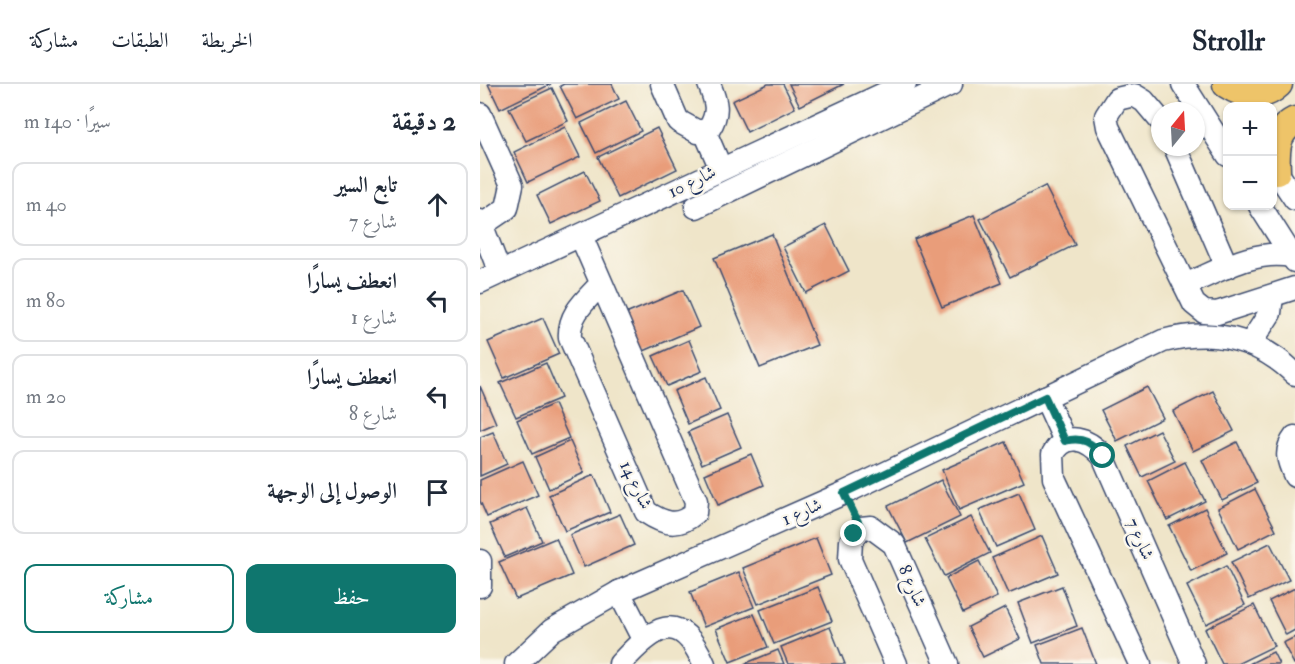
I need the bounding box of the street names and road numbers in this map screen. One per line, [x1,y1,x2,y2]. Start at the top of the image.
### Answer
street label: شارع 10 [664,161,721,206]
street label: شارع 14 [612,457,658,514]
street label: شارع 1 [778,493,827,534]
street label: شارع 7 [1118,515,1159,565]
street label: شارع 8 [890,561,931,612]

